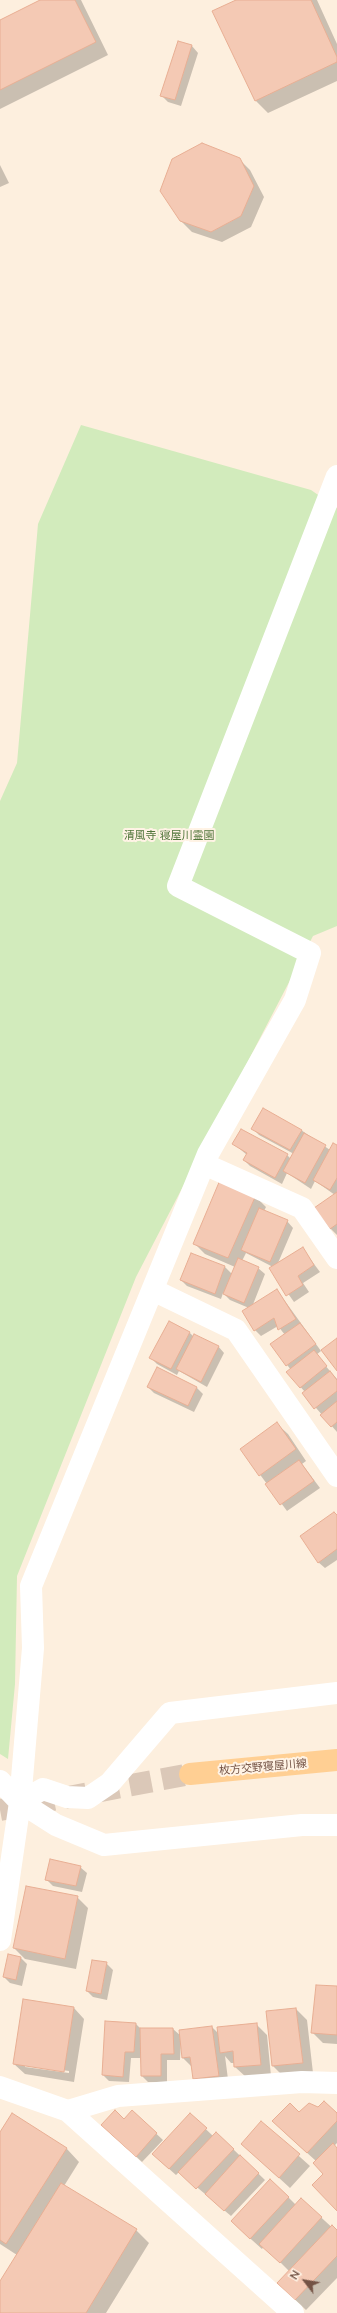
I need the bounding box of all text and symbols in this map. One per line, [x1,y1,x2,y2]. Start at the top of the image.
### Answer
park label: 清風寺 寝屋川霊園 [124,828,214,842]
street label: 枚方交野寝屋川線 [219,1757,307,1777]
north arrow [285,2261,325,2301]
text: N [287,2268,302,2282]

